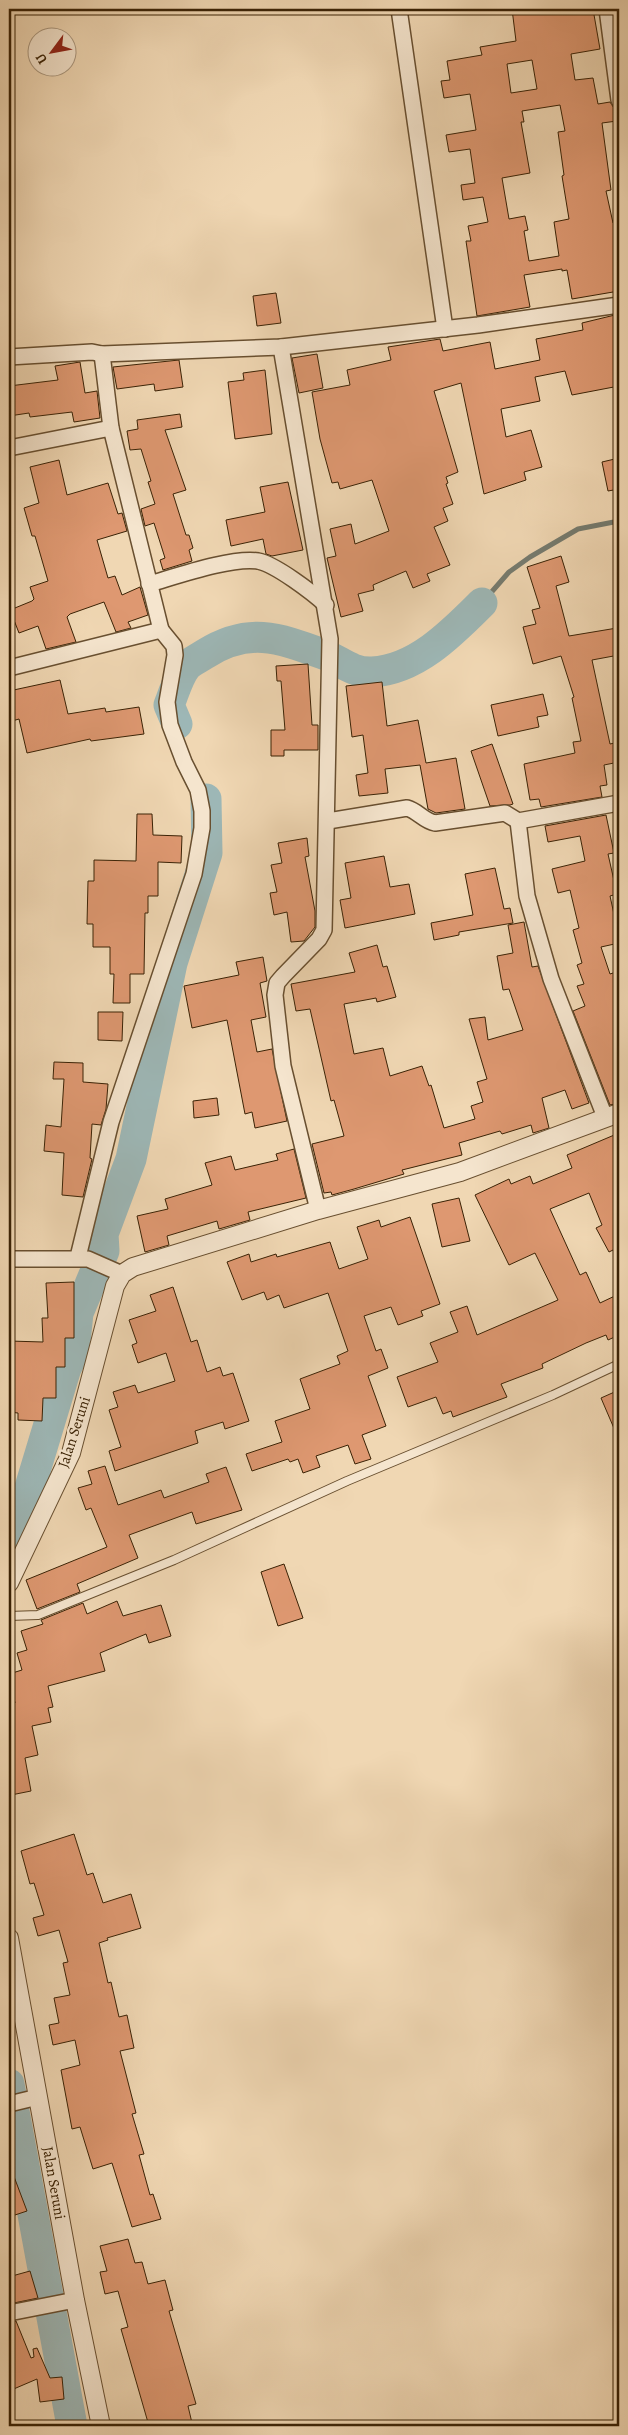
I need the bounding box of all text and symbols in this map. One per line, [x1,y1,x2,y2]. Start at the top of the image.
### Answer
north arrow [28,28,78,78]
text: U [31,50,52,68]
street label: Jalan Seruni [53,1394,95,1470]
street label: Jalan Seruni [38,2145,70,2221]

